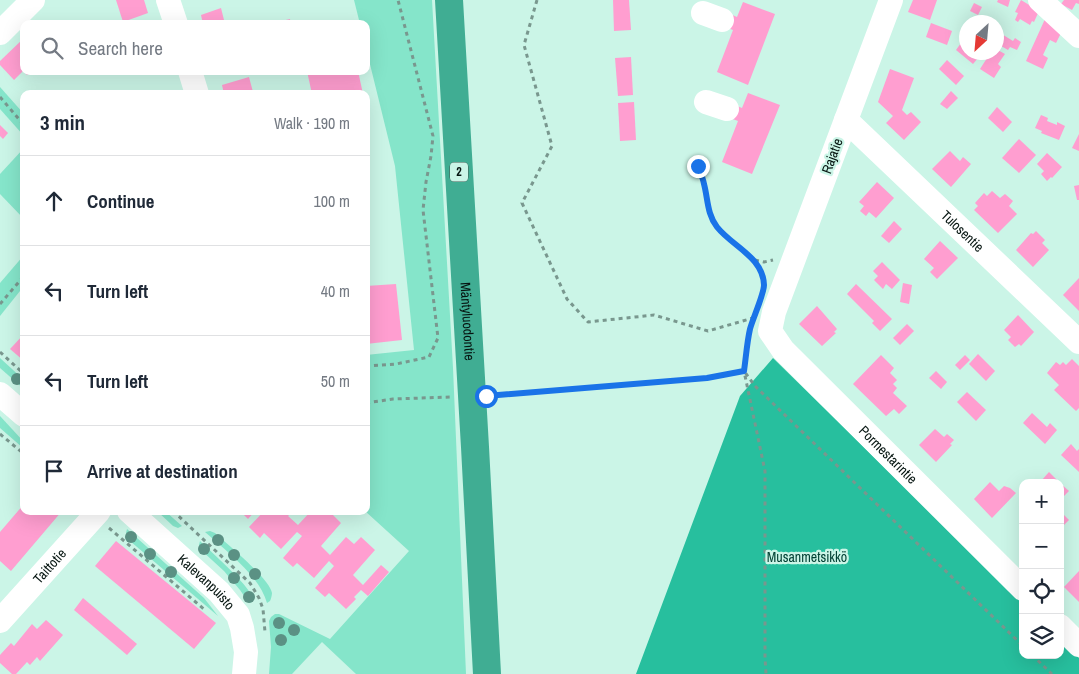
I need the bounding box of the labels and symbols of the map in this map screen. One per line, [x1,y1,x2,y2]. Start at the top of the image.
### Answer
north arrow [959,15,1004,60]
street label: Rajatie [817,136,847,176]
route end [687,155,710,178]
road number: 2 [450,162,468,182]
street label: Tulosentie [937,206,988,256]
street label: Mäntyluodontie [456,282,479,361]
route start [475,385,498,408]
street label: Pormestarintie [855,422,921,488]
street label: Taittotie [29,545,70,587]
park label: Musanmetsikkö [767,548,847,566]
street label: Kalevanpuisto [174,550,239,613]

